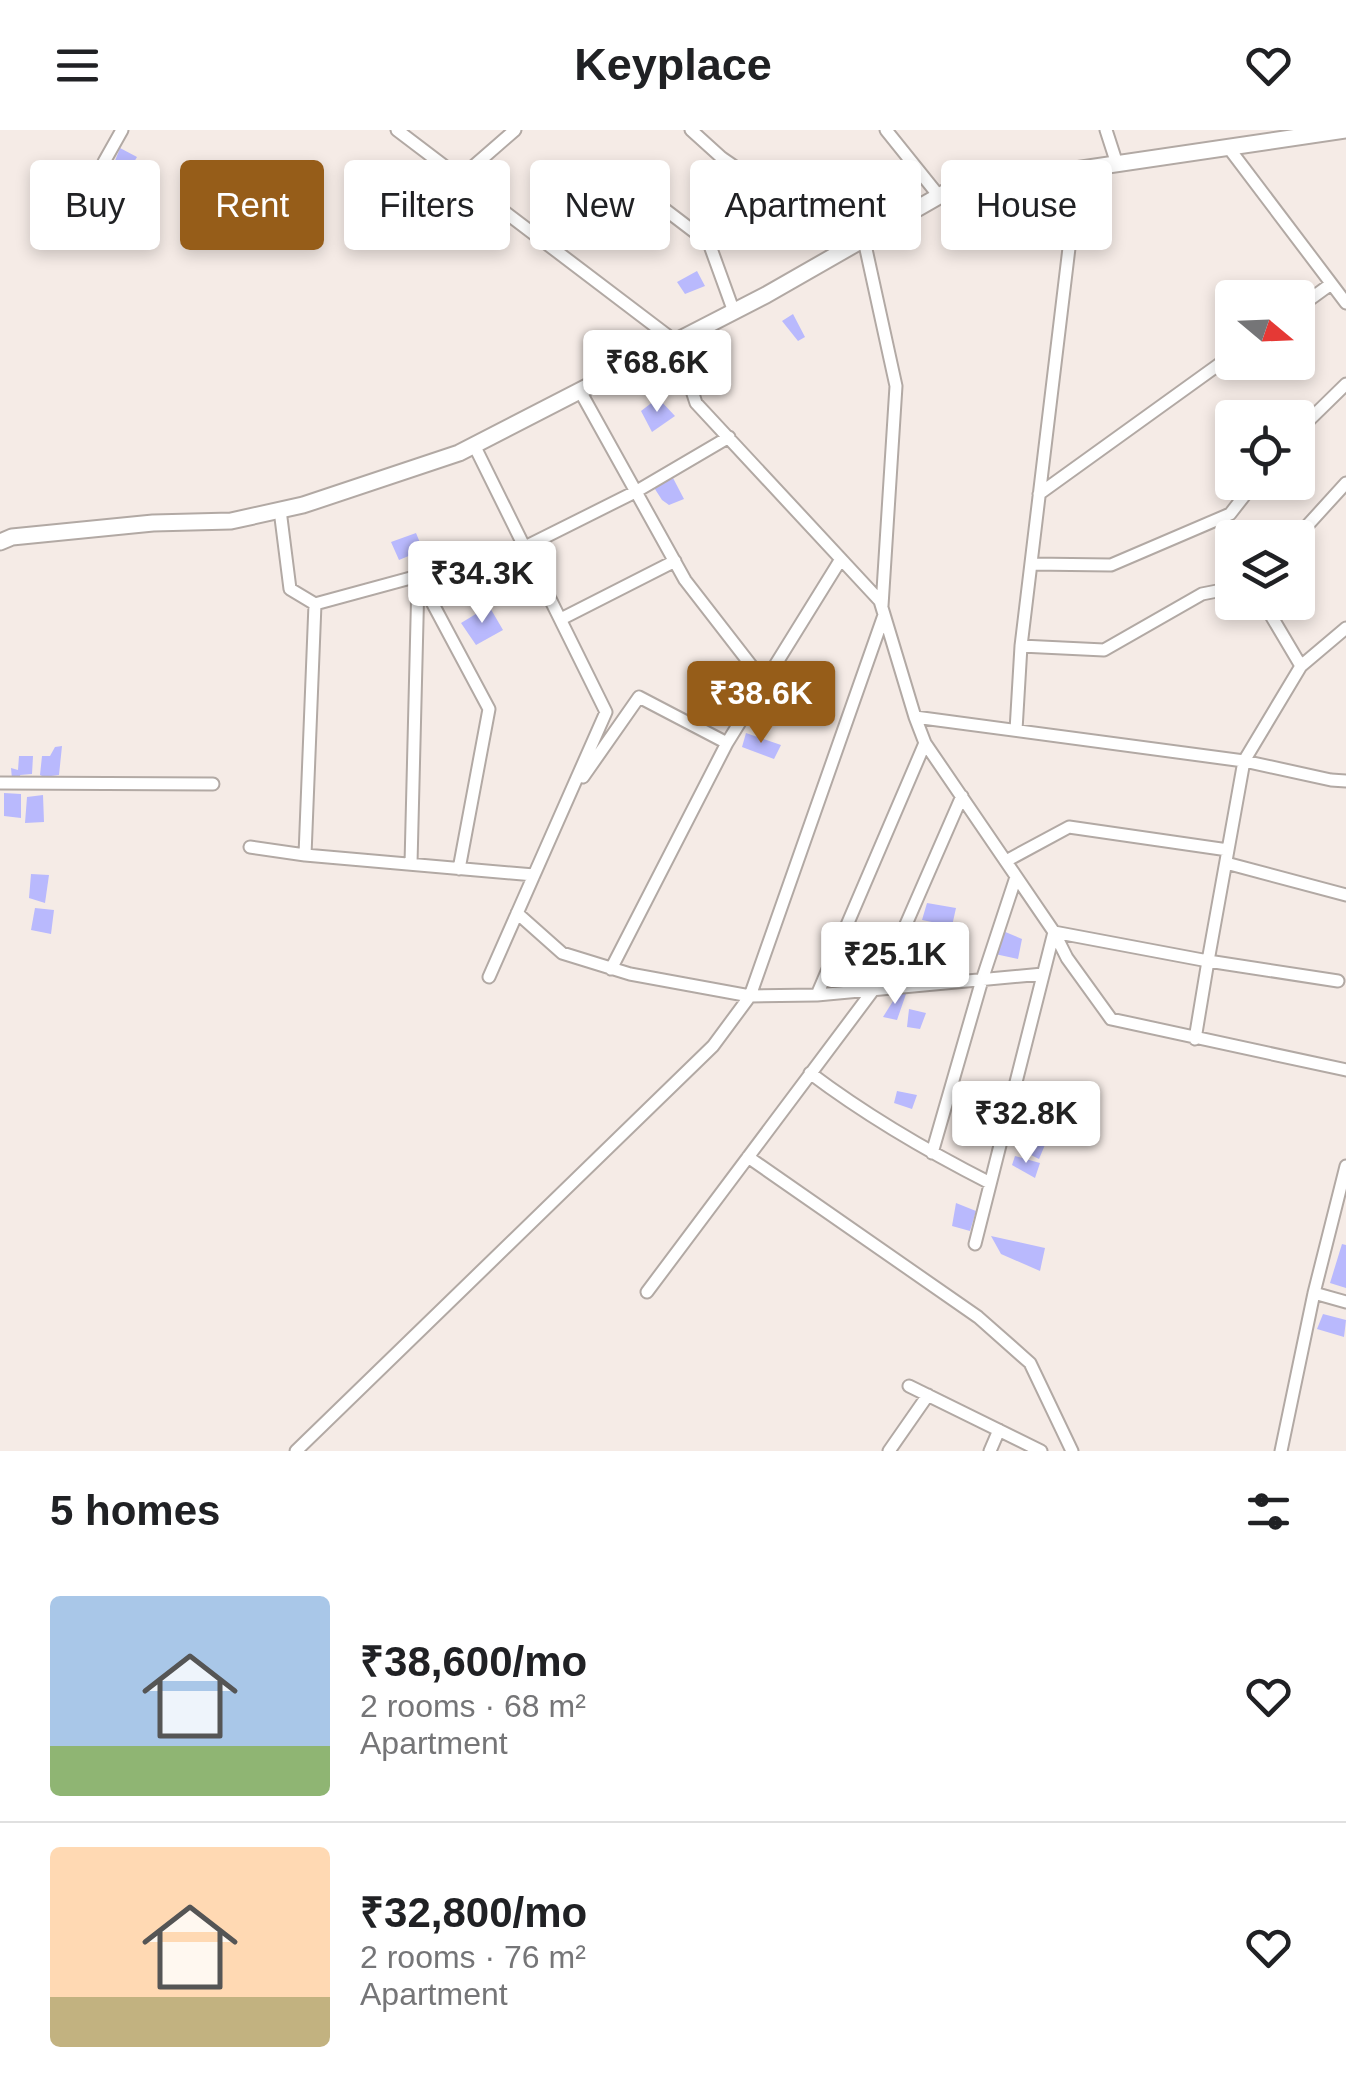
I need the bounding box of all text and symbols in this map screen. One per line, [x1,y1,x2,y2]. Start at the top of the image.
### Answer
icon: menu [50,38,105,93]
icon: heart [1241,38,1296,93]
text: Keyplace [574,39,772,90]
chip: Buy [30,160,160,250]
chip: Rent [180,160,324,250]
chip: Filters [344,160,510,250]
chip: New [530,160,670,250]
chip: Apartment [690,160,921,250]
chip: House [941,160,1112,250]
north arrow [1215,280,1315,380]
map controls [1215,280,1315,620]
pin: ₹68.6K [576,330,738,415]
text: ₹68.6K [605,344,709,380]
button: locate [1215,400,1315,500]
button: layers [1215,520,1315,620]
pin: ₹34.3K [401,541,563,626]
text: ₹34.3K [430,555,534,591]
pin: ₹38.6K [680,661,842,746]
text: ₹38.6K [709,675,813,711]
pin: ₹25.1K [814,922,976,1007]
text: ₹25.1K [843,936,947,972]
pin: ₹32.8K [945,1081,1107,1166]
text: ₹32.8K [974,1095,1078,1131]
icon: filters [1241,1484,1296,1539]
text: 5 homes [50,1487,220,1534]
icon: home [130,1636,250,1756]
text: ₹38,600/mo [360,1638,587,1685]
icon: heart [1241,1669,1296,1724]
text: 2 rooms · 68 m² [360,1688,586,1724]
text: Apartment [360,1725,508,1761]
icon: home [130,1887,250,2007]
text: ₹32,800/mo [360,1889,587,1936]
icon: heart [1241,1920,1296,1975]
text: 2 rooms · 76 m² [360,1939,586,1975]
text: Apartment [360,1976,508,2012]

